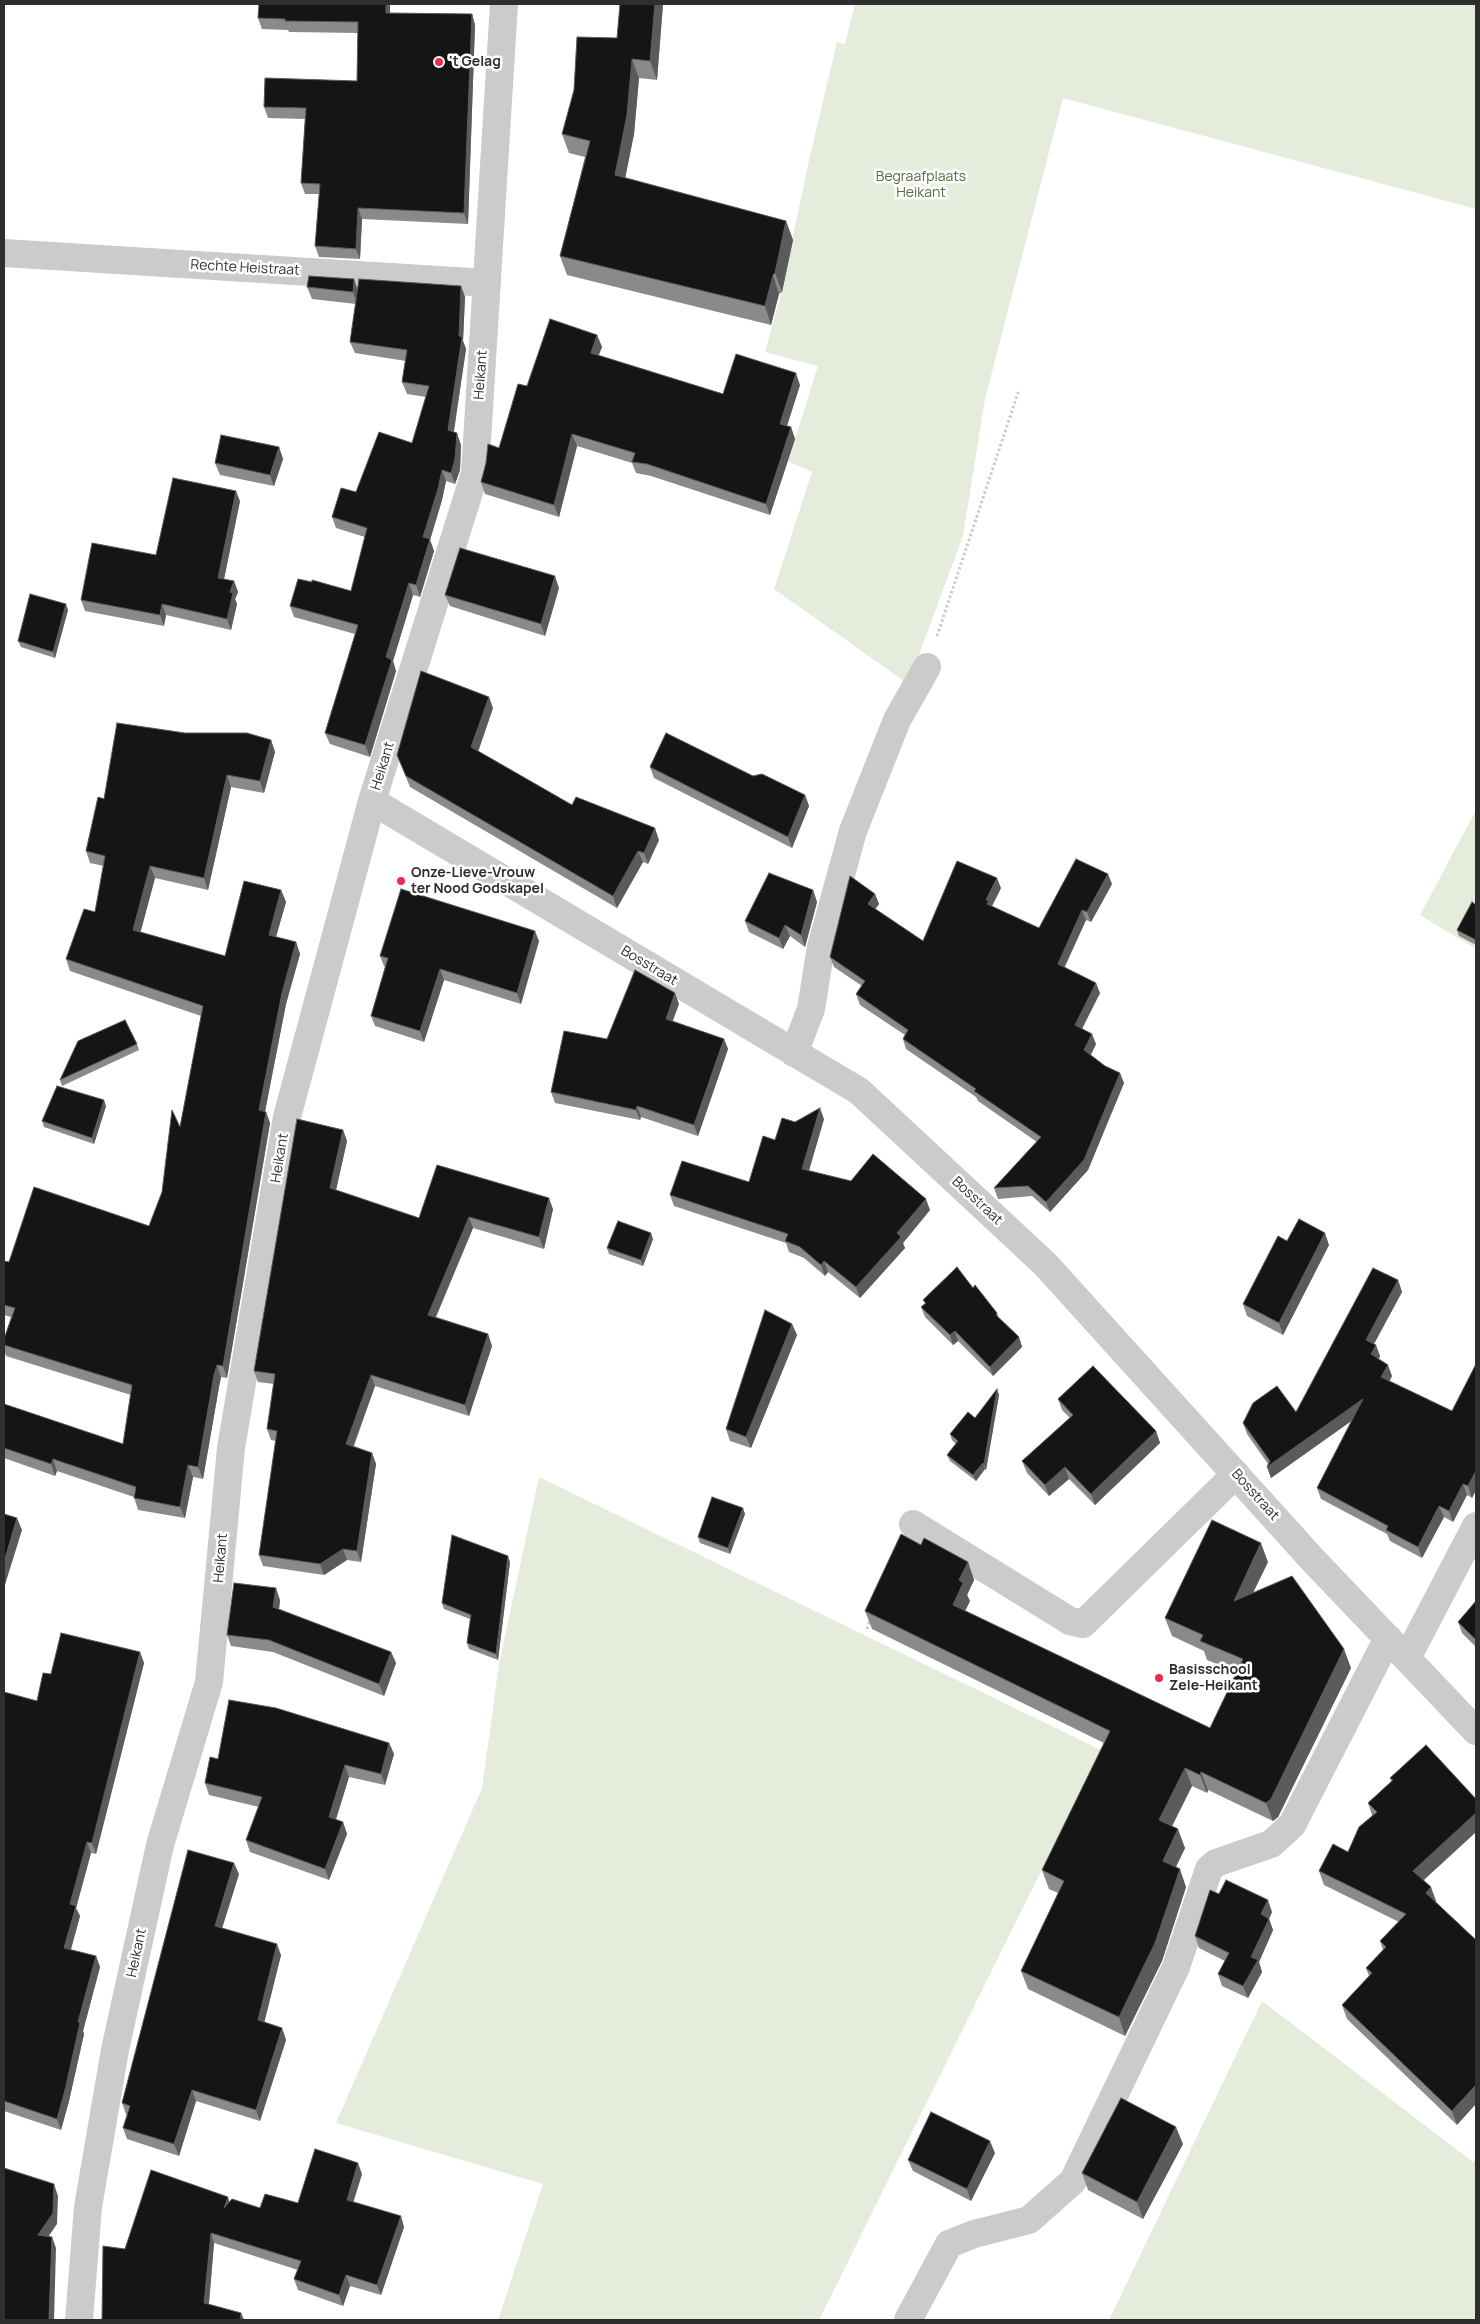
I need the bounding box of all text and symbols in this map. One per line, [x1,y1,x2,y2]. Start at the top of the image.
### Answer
place label: 't Gelag [449,54,501,70]
marker: 't Gelag [433,56,445,68]
park label: Begraafplaats Heikant [876,169,966,202]
street label: Rechte Heistraat [190,257,300,279]
street label: Heikant [471,350,491,400]
street label: Heikant [368,740,398,792]
place label: Onze-Lieve-Vrouw ter Nood Godskapel [411,865,544,898]
marker: Onze-Lieve-Vrouw ter Nood Godskapel [395,875,407,887]
street label: Bosstraat [618,943,680,989]
street label: Heikant [268,1132,292,1184]
street label: Bosstraat [948,1173,1006,1229]
street label: Bosstraat [1228,1466,1282,1524]
street label: Heikant [210,1533,232,1583]
place label: Basisschool Zele-Heikant [1169,1662,1258,1694]
marker: Basisschool Zele-Heikant [1153,1672,1165,1684]
street label: Heikant [124,1927,150,1979]

